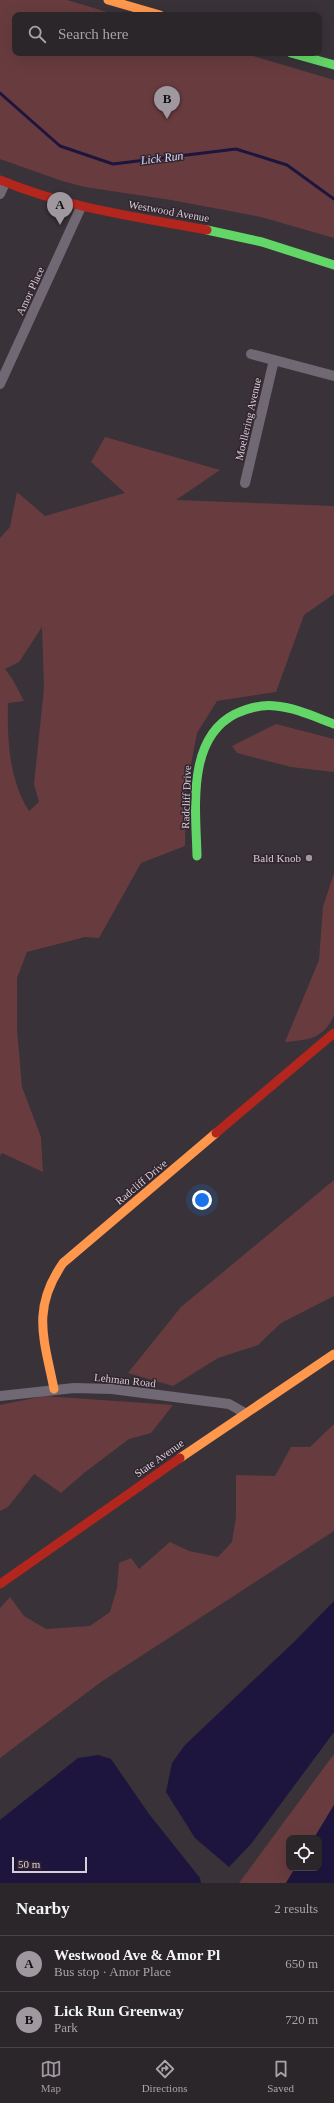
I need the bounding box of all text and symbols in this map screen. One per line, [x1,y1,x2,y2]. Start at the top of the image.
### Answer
search box [12,12,322,56]
icon: search [26,23,48,45]
text: Search here [58,26,128,42]
pin: B [154,86,180,119]
water label: Lick Run [139,148,184,168]
pin: A [47,192,73,225]
street label: Westwood Avenue [128,198,210,224]
street label: Amor Place [14,265,47,317]
street label: Moellering Avenue [233,376,263,461]
street label: Radcliff Drive [179,765,193,829]
place label: Bald Knob [253,852,301,864]
marker: Bald Knob [304,853,314,863]
street label: Radcliff Drive [113,1157,169,1207]
your location [192,1190,212,1210]
street label: Lehman Road [94,1371,157,1389]
street label: State Avenue [132,1437,186,1479]
map controls [286,1835,322,1871]
button: locate [286,1835,322,1871]
scale bar [12,1855,87,1874]
text: 50 m [18,1858,40,1870]
text: Nearby [16,1899,70,1918]
text: 2 results [274,1901,318,1916]
text: Westwood Ave & Amor Pl [54,1947,220,1963]
text: A [24,1956,34,1971]
text: 650 m [285,1956,318,1971]
text: Bus stop · Amor Place [54,1964,171,1979]
text: Lick Run Greenway [54,2003,184,2019]
text: B [25,2012,33,2027]
text: 720 m [285,2012,318,2027]
text: Park [54,2020,78,2035]
tab: Map [40,2058,62,2094]
tab: Directions [142,2058,187,2094]
tab: Saved [267,2058,294,2094]

